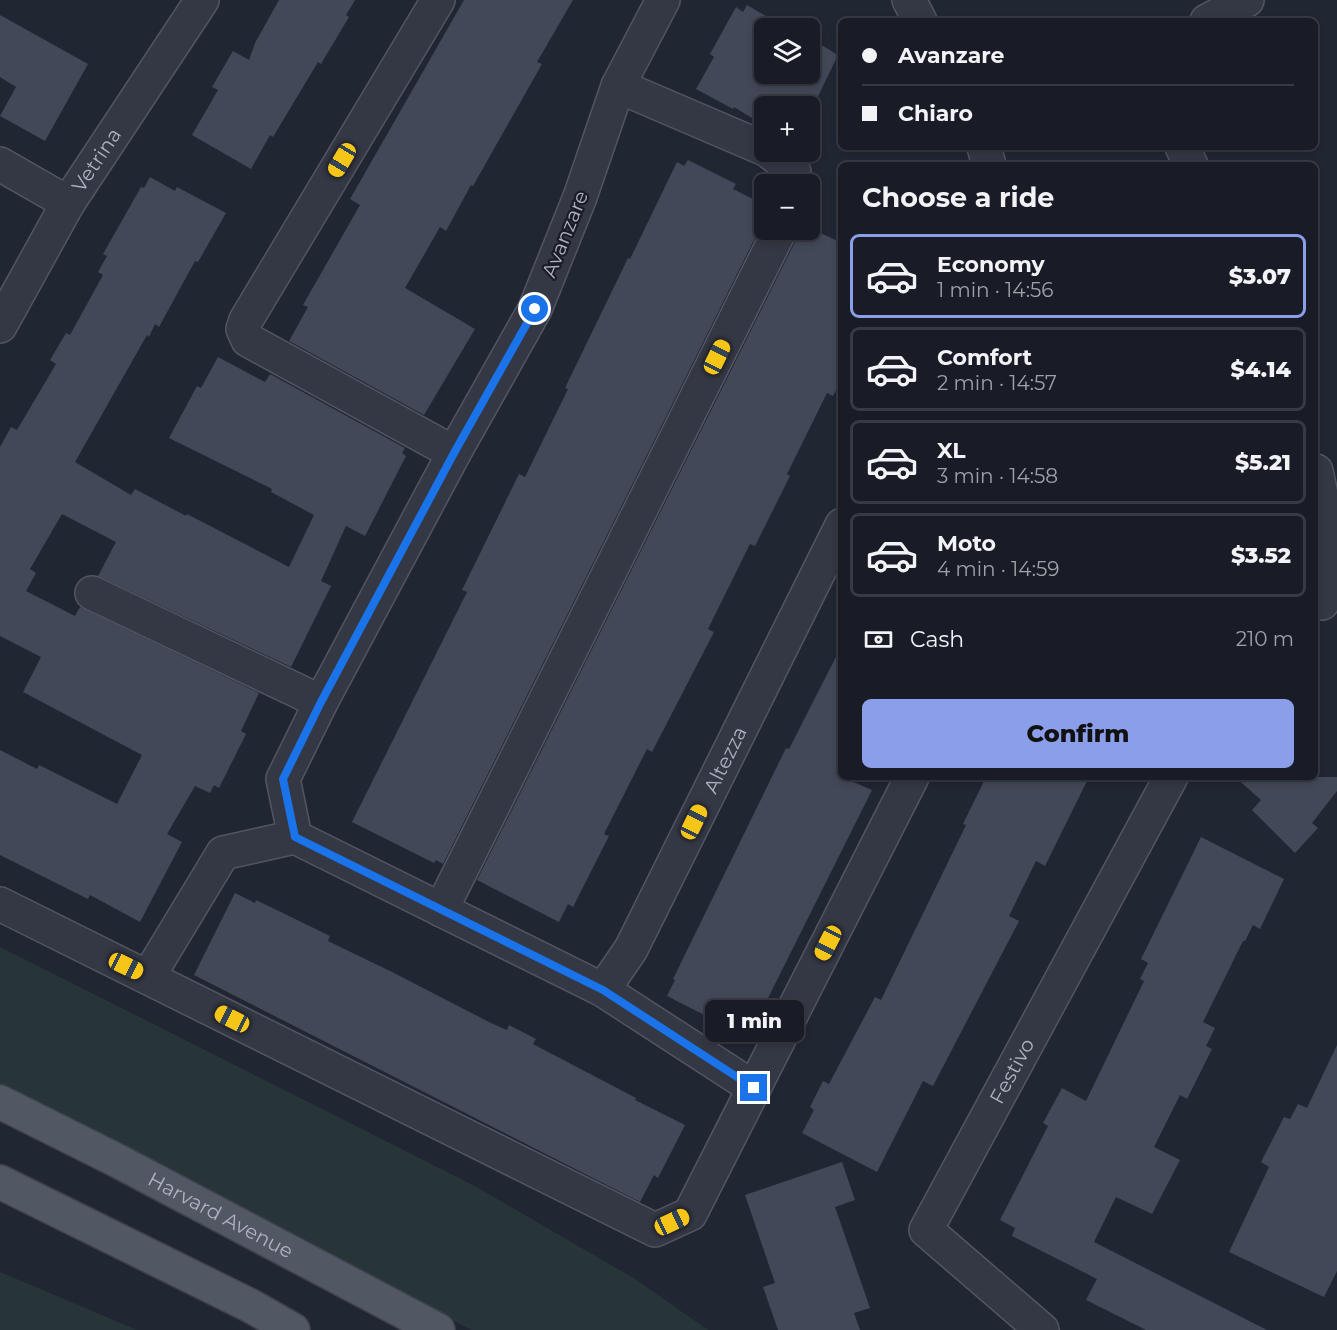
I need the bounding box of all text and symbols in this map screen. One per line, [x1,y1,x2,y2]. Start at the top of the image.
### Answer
map controls [754,18,820,240]
button: layers [754,18,820,84]
text: Avanzare [898,42,1004,69]
button: + [754,96,820,162]
text: Chiaro [898,100,973,127]
street label: Vetrina [67,124,126,197]
car [325,140,359,180]
button: − [754,174,820,240]
text: Choose a ride [862,181,1054,214]
street label: Avanzare [537,187,593,281]
icon: car [865,249,919,303]
text: Economy [937,251,1045,278]
text: $3.07 [1229,263,1291,290]
text: 1 min · 14:56 [937,278,1053,302]
route start [521,295,548,322]
car [701,337,733,377]
icon: car [865,342,919,396]
text: Comfort [937,344,1032,371]
text: $4.14 [1231,356,1291,383]
text: 2 min · 14:57 [937,371,1057,395]
icon: car [865,435,919,489]
text: XL [937,437,966,464]
text: $5.21 [1235,449,1291,476]
text: 3 min · 14:58 [937,464,1058,488]
icon: car [865,528,919,582]
text: Moto [937,530,996,557]
text: $3.52 [1231,542,1291,569]
text: 4 min · 14:59 [937,557,1059,581]
icon: cash [862,623,895,656]
text: Cash [910,626,964,653]
text: 210 m [1236,627,1294,651]
button: Confirm [862,699,1294,768]
street label: Altezza [698,722,752,797]
car [678,802,710,842]
car [812,923,844,963]
car [106,950,146,982]
callout: 1 min [704,1001,804,1043]
car [212,1003,252,1035]
text: 1 min [727,1009,782,1033]
street label: Festivo [985,1034,1039,1108]
route end [740,1074,767,1101]
street label: Harvard Avenue [144,1167,297,1263]
car [652,1206,692,1238]

